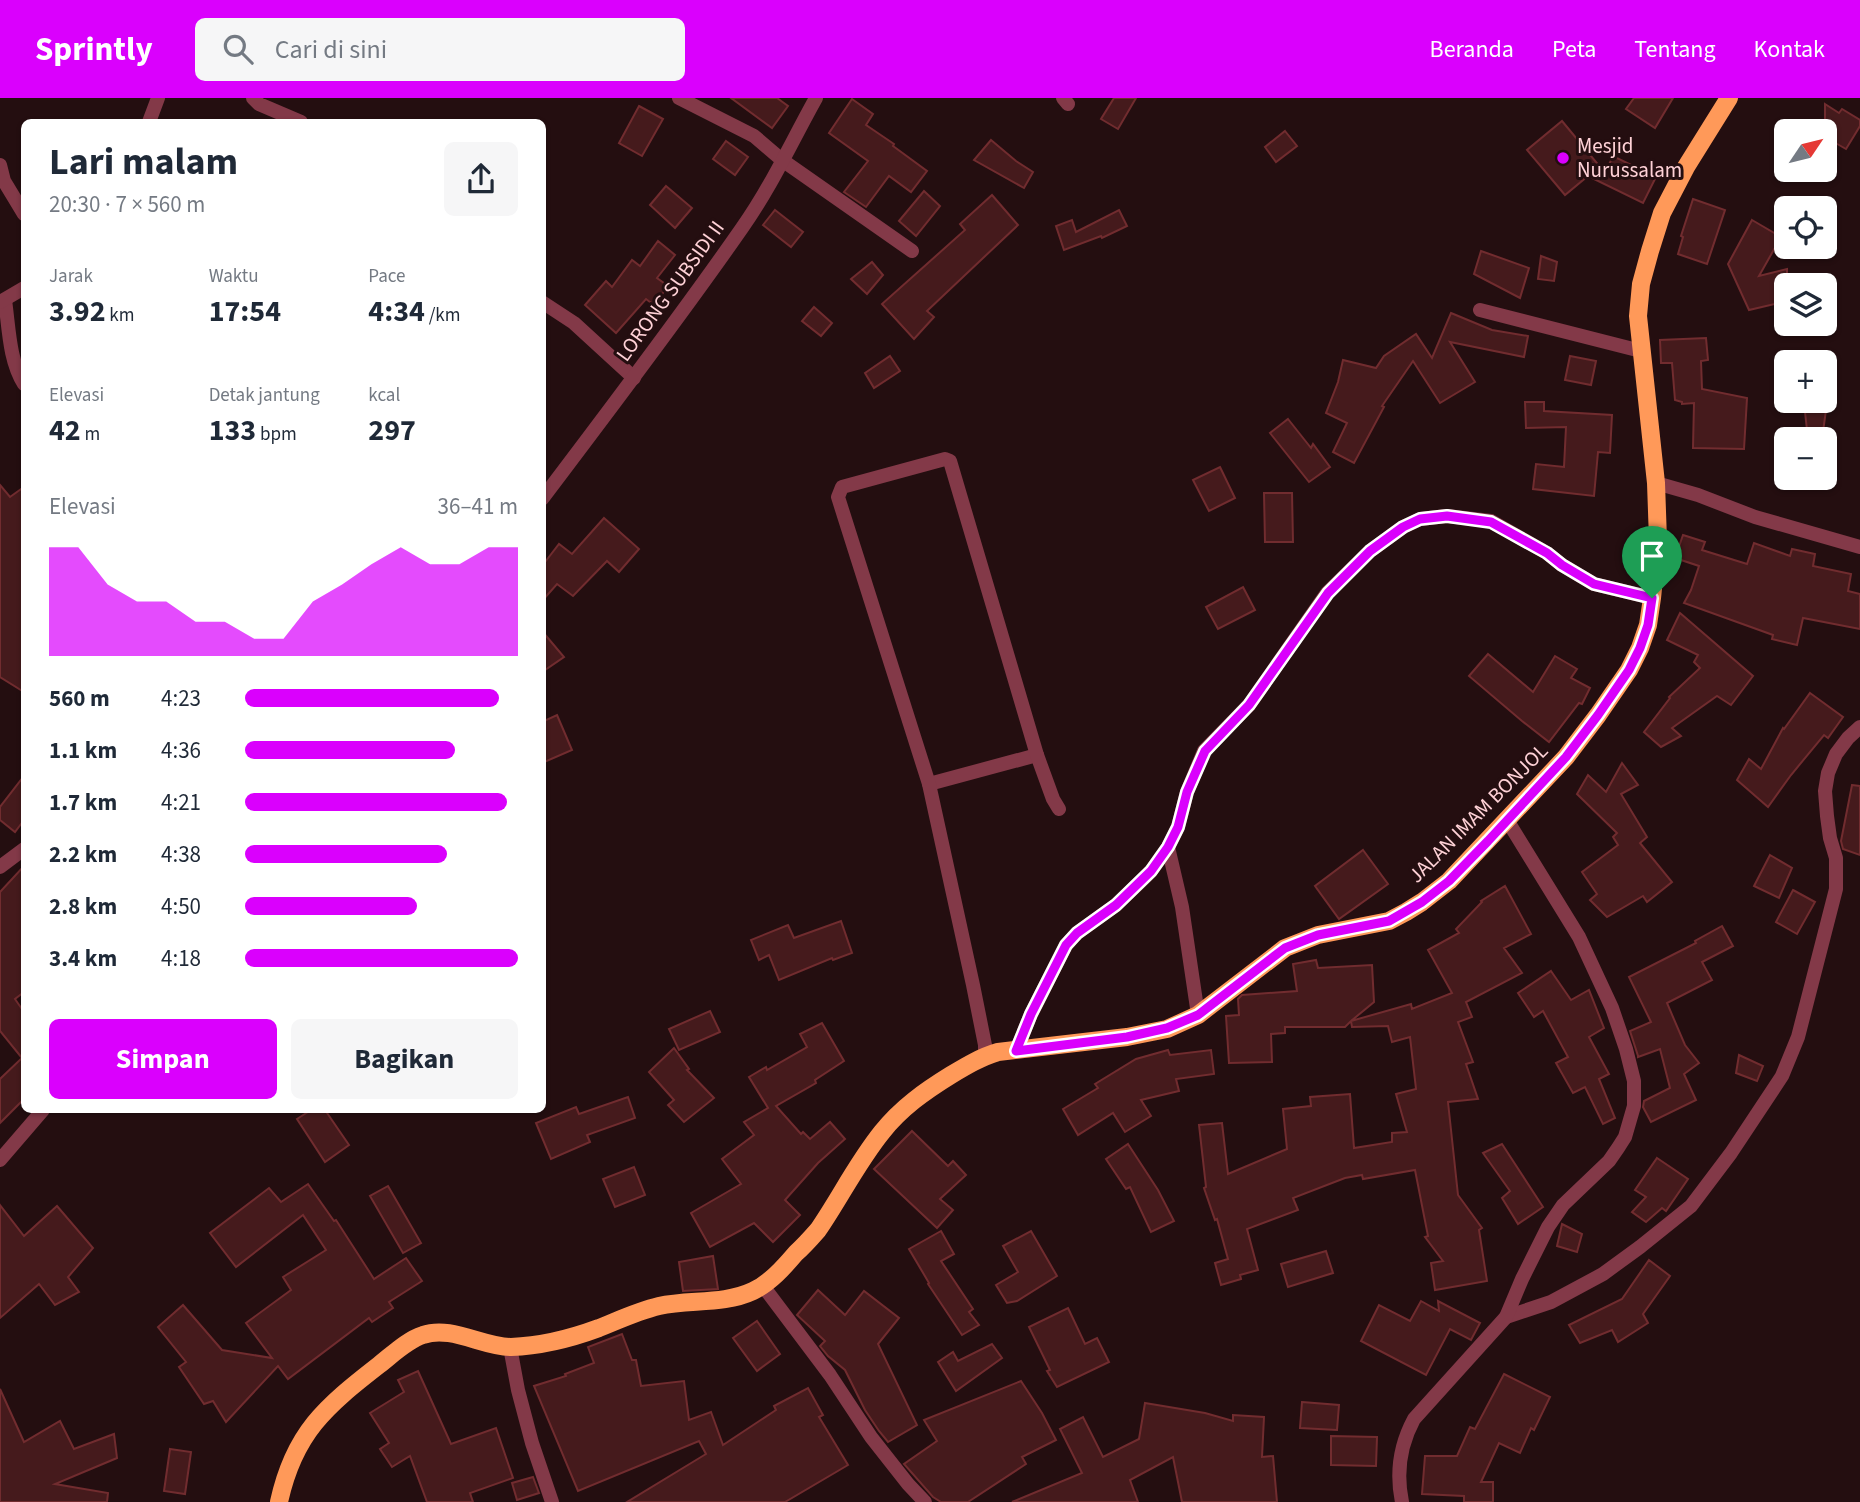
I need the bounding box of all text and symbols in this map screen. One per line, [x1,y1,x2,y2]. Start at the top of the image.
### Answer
search box [195,18,685,81]
text: Sprintly [35,26,153,73]
icon: search [219,30,257,68]
text: Cari di sini [275,31,387,68]
text: Beranda [1430,32,1514,67]
text: Peta [1552,32,1596,67]
text: Tentang [1634,32,1716,67]
text: Kontak [1754,32,1825,67]
north arrow [1774,119,1838,182]
map controls [1774,119,1837,490]
place label: Mesjid Nurussalam [1577,131,1682,185]
text: Lari malam [49,135,238,189]
button: share [444,142,518,216]
marker: Mesjid Nurussalam [1555,150,1571,166]
text: 20:30 · 7 × 560 m [49,188,205,221]
button: locate [1774,196,1837,259]
street label: LORONG SUBSIDI II [609,214,731,368]
text: Jarak [49,263,93,290]
text: Waktu [209,263,259,290]
text: Pace [368,263,406,290]
button: layers [1774,273,1837,336]
text: 3.92 [49,290,106,333]
text: 17:54 [209,290,281,333]
text: 4:34 [368,290,425,333]
text: km [106,302,135,329]
text: /km [425,302,460,329]
button: + [1774,350,1837,413]
text: Elevasi [49,382,104,409]
text: Detak jantung [209,382,320,409]
text: kcal [368,382,400,409]
text: 42 [49,409,81,452]
text: 133 [209,409,256,452]
text: 297 [368,409,416,452]
text: m [81,421,100,448]
text: bpm [256,421,297,448]
button: − [1774,427,1837,490]
text: Elevasi [49,490,116,523]
text: 36–41 m [438,490,518,523]
pin [1622,526,1682,598]
icon: arrive [1633,537,1671,575]
text: 560 m [49,682,110,715]
text: 4:23 [161,682,201,715]
text: 1.1 km [49,734,117,767]
text: 4:36 [161,734,201,767]
street label: JALAN IMAM BONJOL [1401,736,1555,890]
text: 1.7 km [49,786,117,819]
text: 4:21 [161,786,201,819]
text: 2.2 km [49,838,117,871]
text: 4:38 [161,838,201,871]
text: 2.8 km [49,890,117,923]
text: 4:50 [161,890,201,923]
text: 3.4 km [49,942,117,975]
text: 4:18 [161,942,201,975]
button: Simpan [49,1019,277,1099]
button: Bagikan [291,1019,518,1099]

